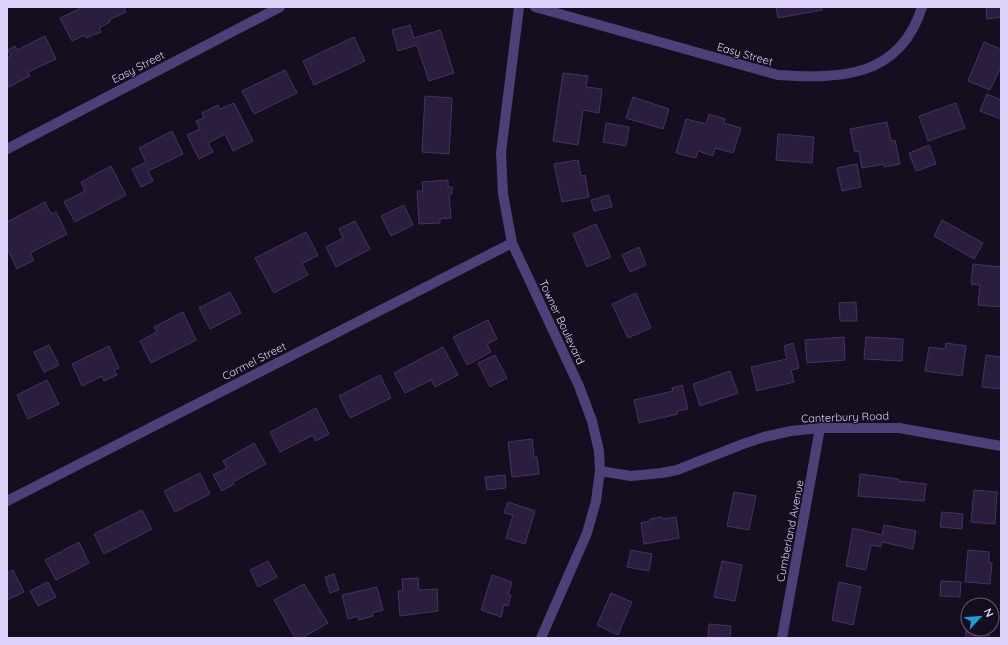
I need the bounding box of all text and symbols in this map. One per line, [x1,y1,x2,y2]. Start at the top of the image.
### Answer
street label: Easy Street [715,39,775,69]
street label: Easy Street [109,48,167,86]
street label: Towner Boulevard [536,277,588,367]
street label: Carmel Street [220,339,289,383]
street label: Canterbury Road [801,408,889,426]
street label: Cumberland Avenue [773,479,807,583]
north arrow [960,597,1000,637]
text: N [981,606,997,619]

